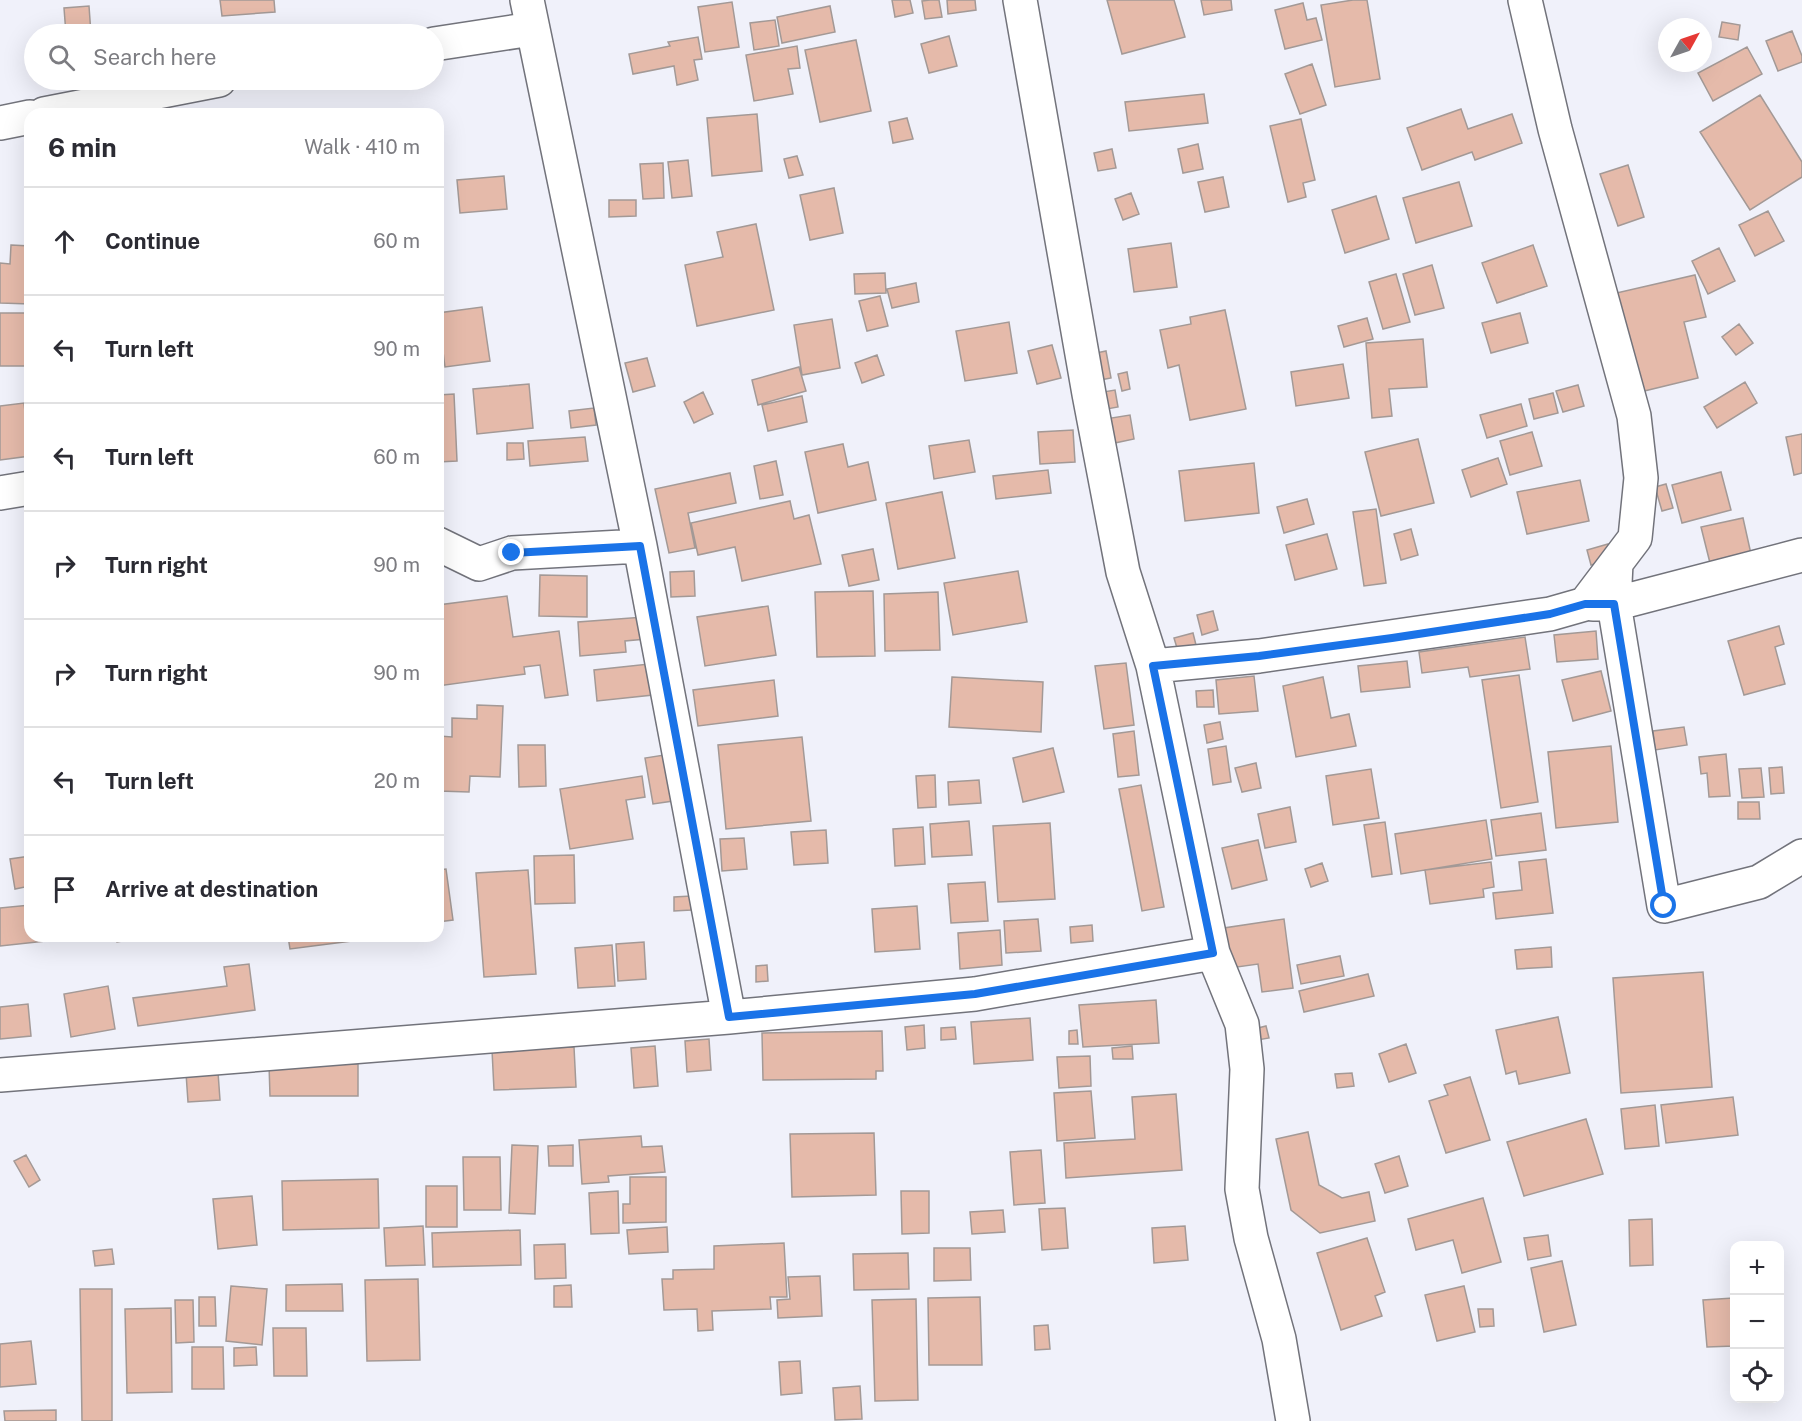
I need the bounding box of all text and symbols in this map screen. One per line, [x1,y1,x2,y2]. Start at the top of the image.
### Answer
north arrow [1658,18,1712,72]
search box [24,24,444,90]
icon: search [45,41,78,74]
text: Search here [93,44,217,70]
text: 6 min [48,132,117,163]
text: Walk · 410 m [304,135,420,159]
icon: ahead [48,225,81,258]
text: Continue [105,228,200,254]
text: 60 m [373,229,420,253]
icon: left [48,333,81,366]
text: Turn left [105,336,194,362]
text: 90 m [373,337,420,361]
icon: left [48,441,81,474]
text: Turn left [105,444,194,470]
text: 60 m [373,445,420,469]
route end [498,539,524,565]
icon: right [48,549,81,582]
text: Turn right [105,552,208,578]
text: 90 m [373,553,420,577]
icon: right [48,657,81,690]
text: Turn right [105,660,208,686]
text: 90 m [373,661,420,685]
icon: left [48,765,81,798]
text: Turn left [105,768,194,794]
text: 20 m [374,769,420,793]
icon: arrive [48,873,81,906]
text: Arrive at destination [105,876,318,902]
route start [1650,892,1676,918]
map controls [1730,1241,1784,1403]
button: + [1730,1241,1784,1295]
button: − [1730,1295,1784,1349]
button: locate [1730,1349,1784,1403]

